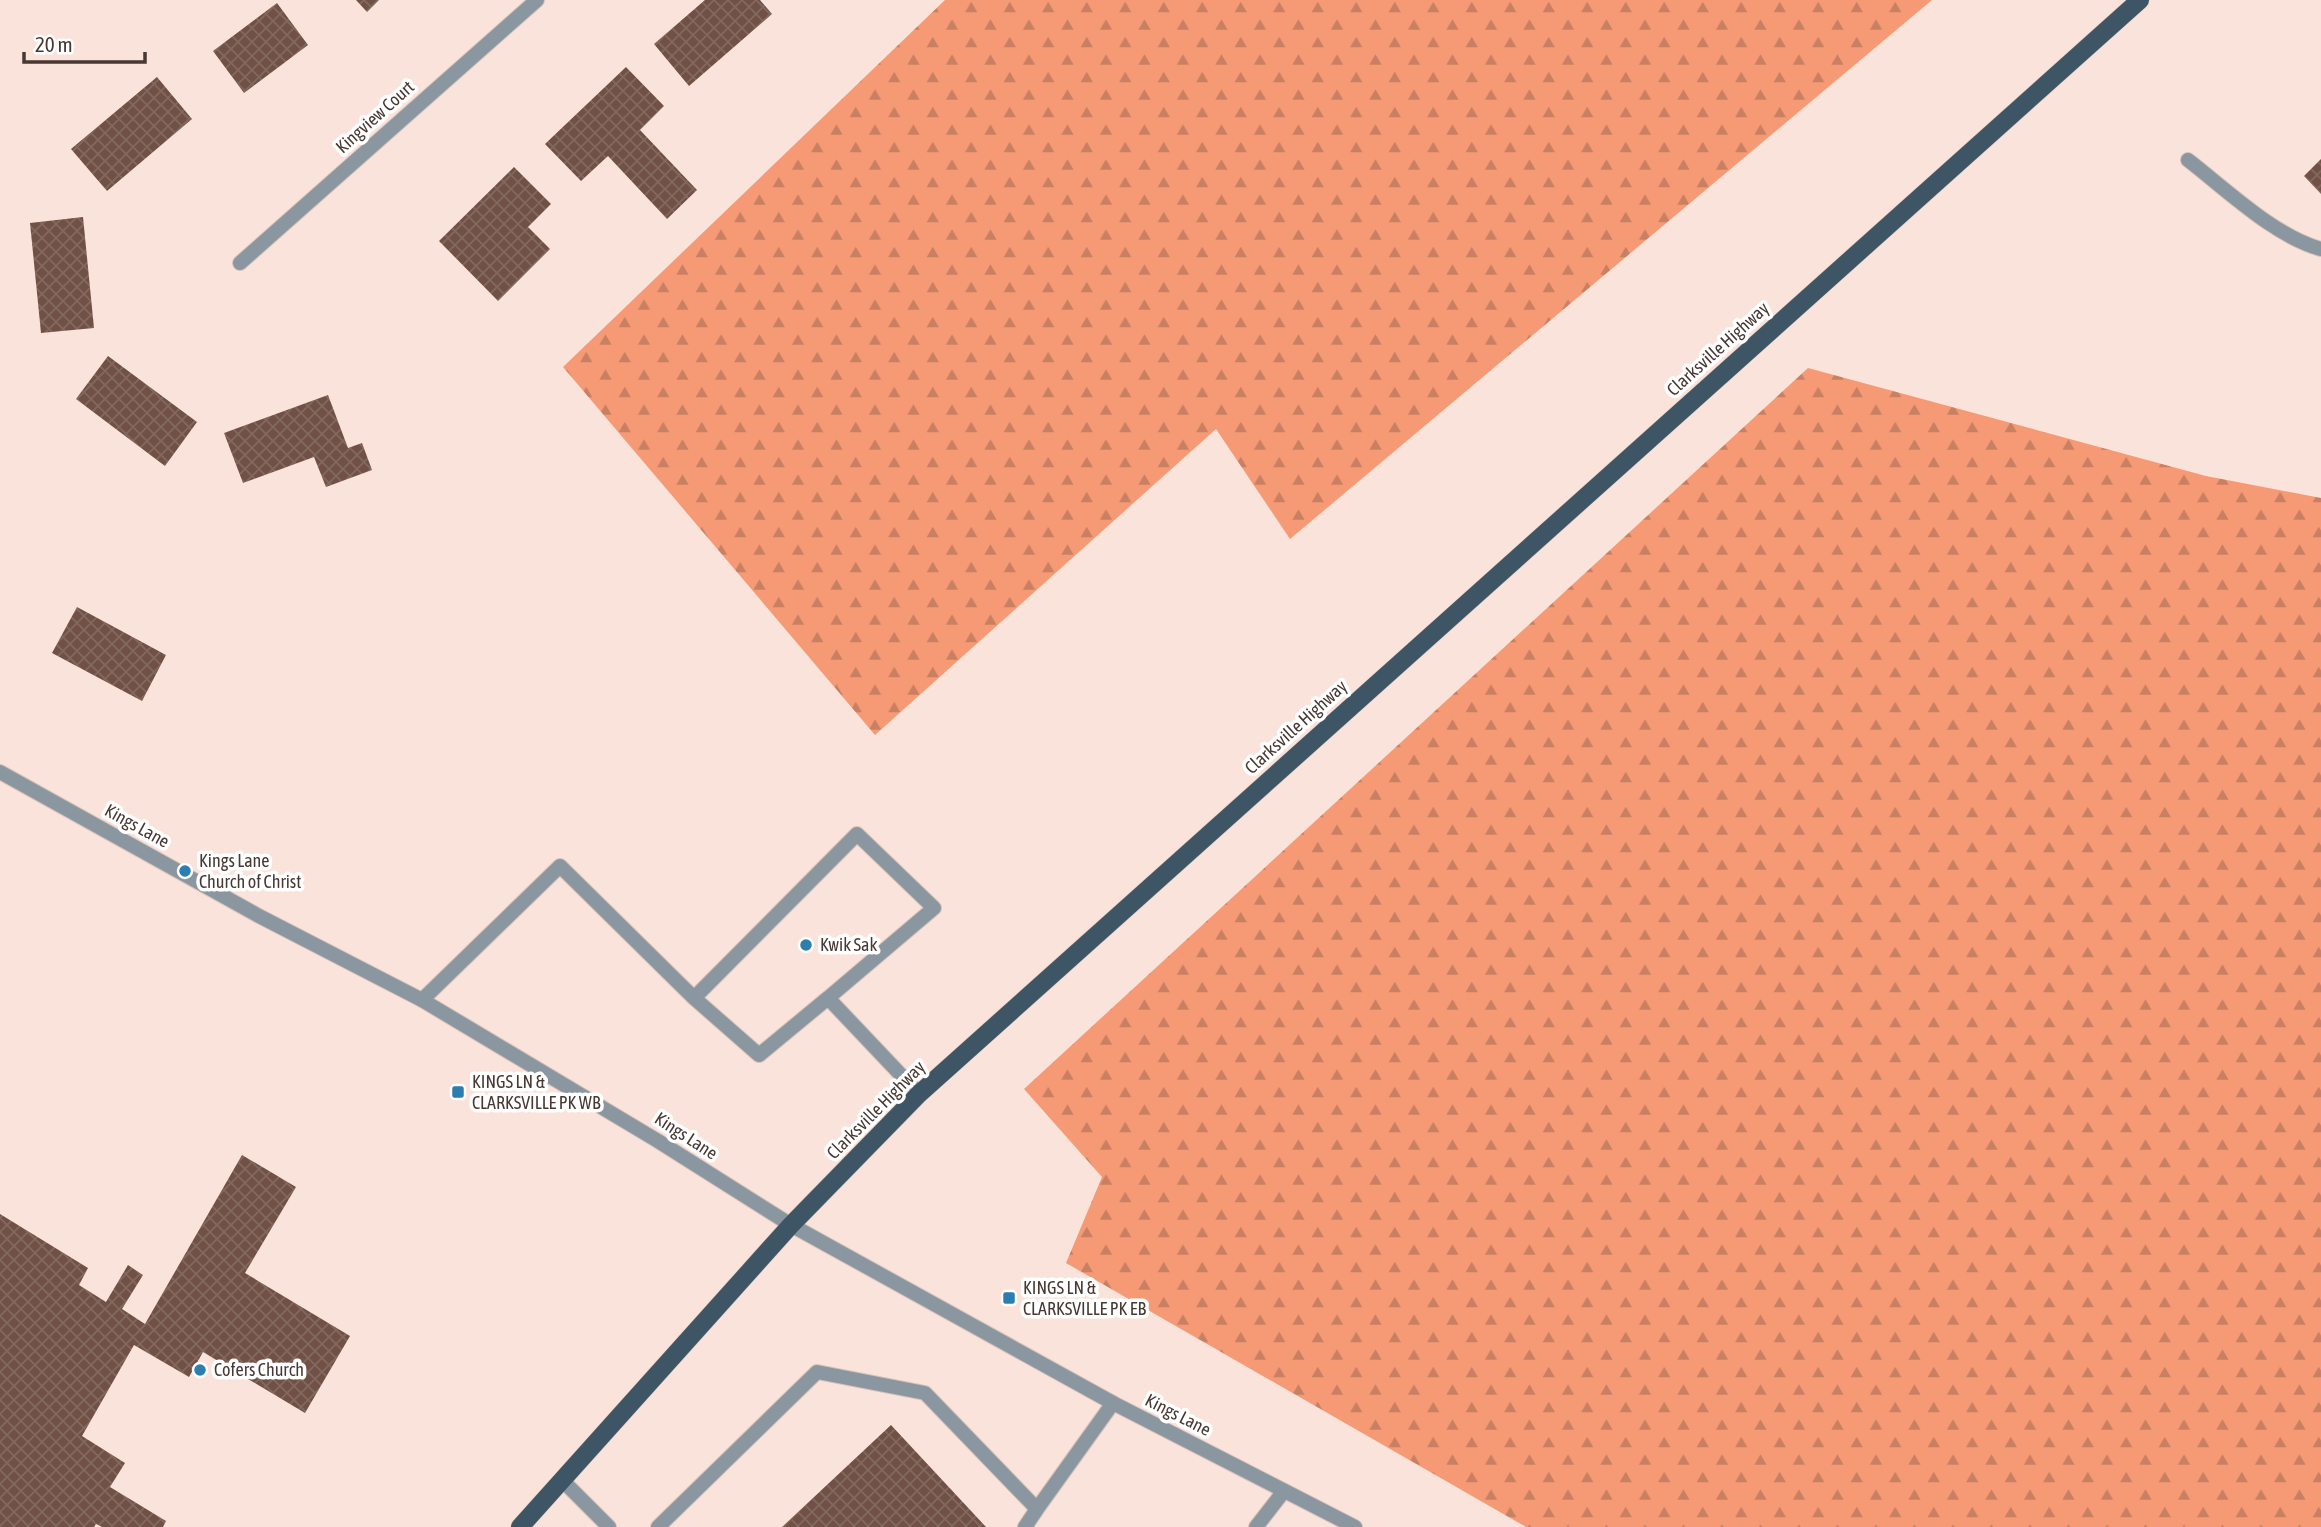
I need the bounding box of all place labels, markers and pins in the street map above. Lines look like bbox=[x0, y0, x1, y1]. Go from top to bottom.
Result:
place label: Kings Lane Church of Christ bbox=[199, 850, 301, 892]
marker: Kings Lane Church of Christ bbox=[177, 863, 193, 879]
place label: Kwik Sak bbox=[820, 934, 877, 955]
marker: Kwik Sak bbox=[798, 937, 814, 953]
place label: KINGS LN & CLARKSVILLE PK WB bbox=[472, 1071, 601, 1113]
marker: KINGS LN & CLARKSVILLE PK WB bbox=[450, 1084, 466, 1100]
place label: KINGS LN & CLARKSVILLE PK EB bbox=[1023, 1277, 1147, 1319]
marker: KINGS LN & CLARKSVILLE PK EB bbox=[1001, 1290, 1017, 1306]
place label: Cofers Church bbox=[214, 1359, 304, 1380]
marker: Cofers Church bbox=[192, 1362, 208, 1378]

